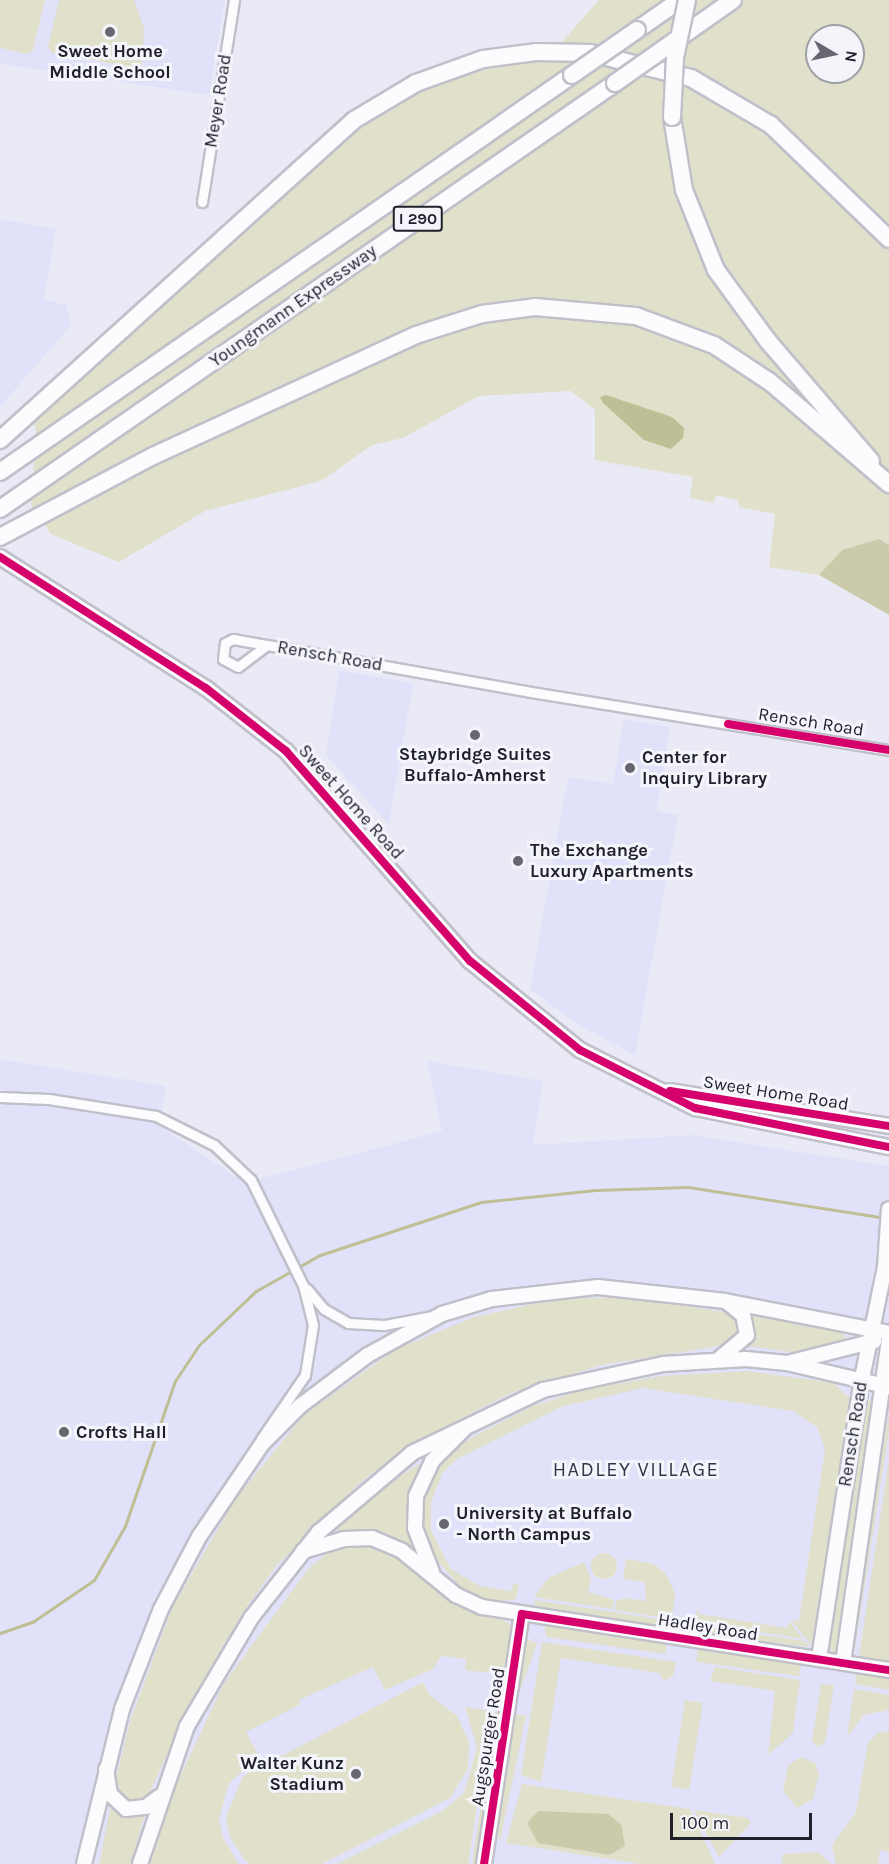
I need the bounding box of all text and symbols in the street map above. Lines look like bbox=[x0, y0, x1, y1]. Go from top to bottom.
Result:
north arrow bbox=[805, 24, 865, 84]
marker: Sweet Home Middle School bbox=[103, 25, 117, 39]
place label: Sweet Home Middle School bbox=[49, 41, 171, 84]
text: N bbox=[841, 49, 862, 64]
street label: Meyer Road bbox=[200, 53, 236, 149]
road number: I 290 bbox=[392, 206, 444, 232]
street label: Youngmann Expressway bbox=[205, 240, 381, 372]
street label: Rensch Road bbox=[276, 636, 384, 676]
street label: Rensch Road bbox=[757, 703, 865, 741]
marker: Staybridge Suites Buffalo-Amherst bbox=[468, 728, 482, 742]
street label: Sweet Home Road bbox=[294, 740, 408, 864]
place label: Staybridge Suites Buffalo-Amherst bbox=[399, 744, 551, 786]
place label: Center for Inquiry Library bbox=[642, 747, 767, 789]
marker: Center for Inquiry Library bbox=[623, 761, 637, 775]
place label: The Exchange Luxury Apartments bbox=[530, 840, 693, 882]
marker: The Exchange Luxury Apartments bbox=[511, 854, 525, 868]
street label: Sweet Home Road bbox=[702, 1071, 850, 1115]
street label: Rensch Road bbox=[834, 1380, 872, 1488]
place label: Crofts Hall bbox=[76, 1421, 167, 1443]
marker: Crofts Hall bbox=[57, 1425, 71, 1439]
district label: HADLEY VILLAGE bbox=[553, 1457, 719, 1481]
place label: University at Buffalo - North Campus bbox=[456, 1503, 632, 1546]
marker: University at Buffalo - North Campus bbox=[437, 1517, 451, 1531]
street label: Hadley Road bbox=[656, 1608, 760, 1646]
street label: Augspurger Road bbox=[466, 1666, 510, 1808]
place label: Walter Kunz Stadium bbox=[240, 1753, 344, 1796]
marker: Walter Kunz Stadium bbox=[349, 1767, 363, 1781]
scale bar bbox=[673, 1801, 816, 1839]
text: 100 m bbox=[681, 1812, 729, 1834]

